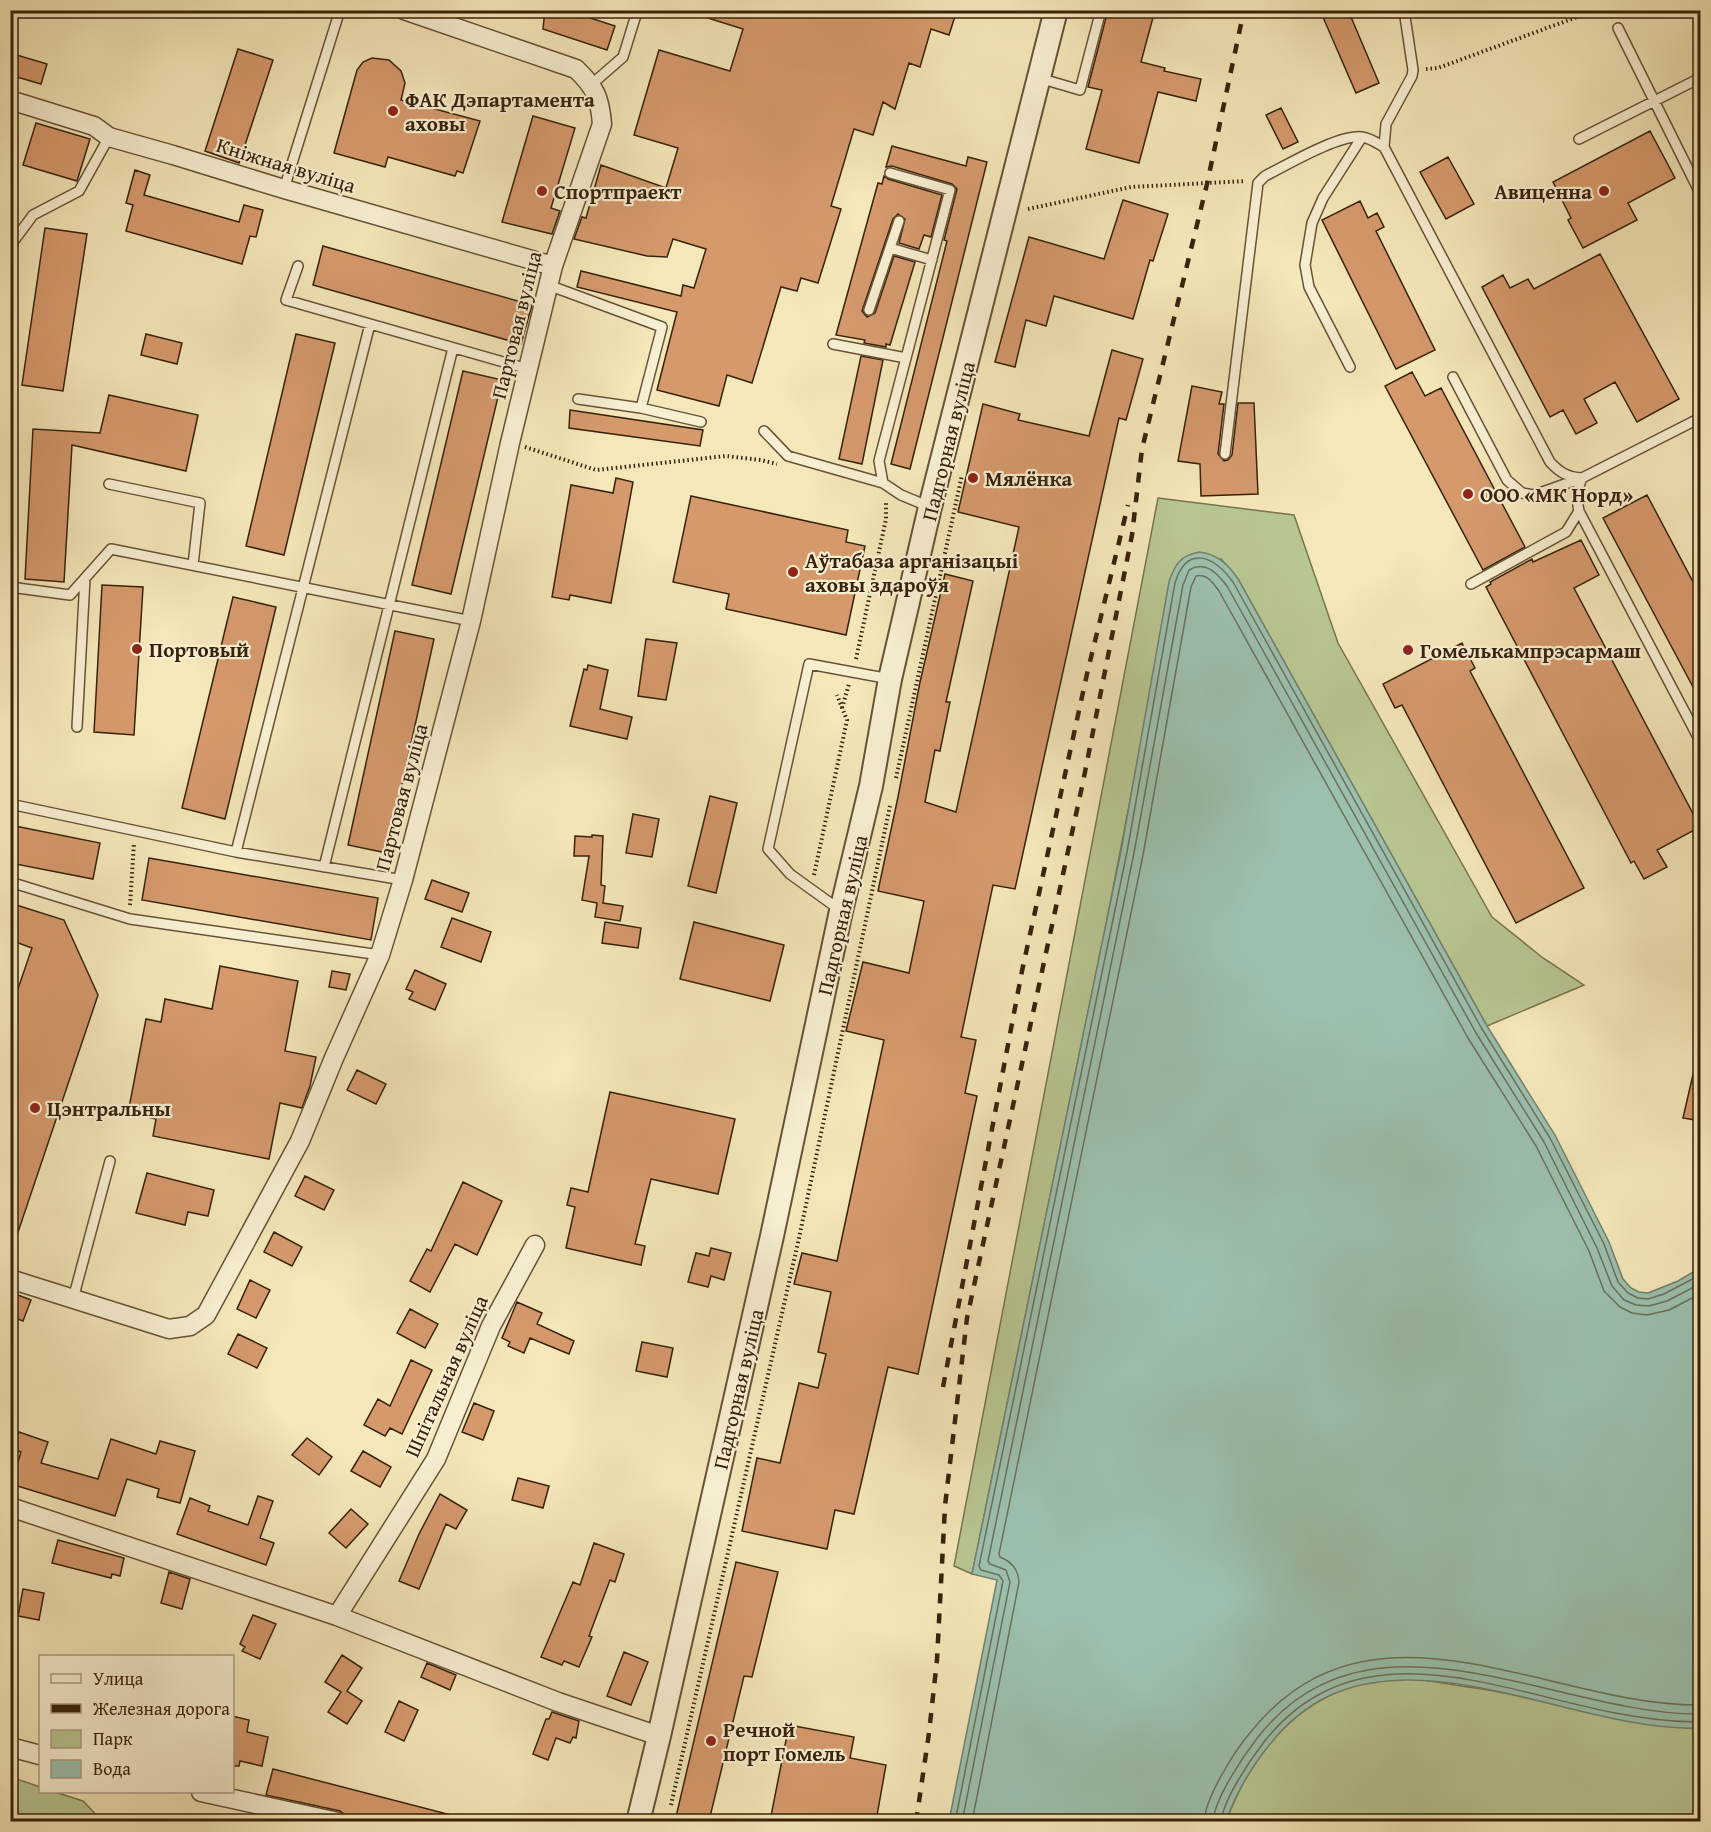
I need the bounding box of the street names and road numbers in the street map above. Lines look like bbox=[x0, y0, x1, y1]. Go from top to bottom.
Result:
street label: Кніжная вуліца bbox=[213, 129, 359, 201]
street label: Партовая вуліца bbox=[483, 248, 549, 402]
street label: Падгорная вуліца bbox=[913, 358, 983, 524]
street label: Партовая вуліца bbox=[366, 720, 436, 874]
street label: Падгорная вуліца bbox=[808, 832, 876, 998]
street label: Шпітальная вуліца bbox=[396, 1290, 496, 1462]
street label: Падгорная вуліца bbox=[704, 1306, 772, 1472]

